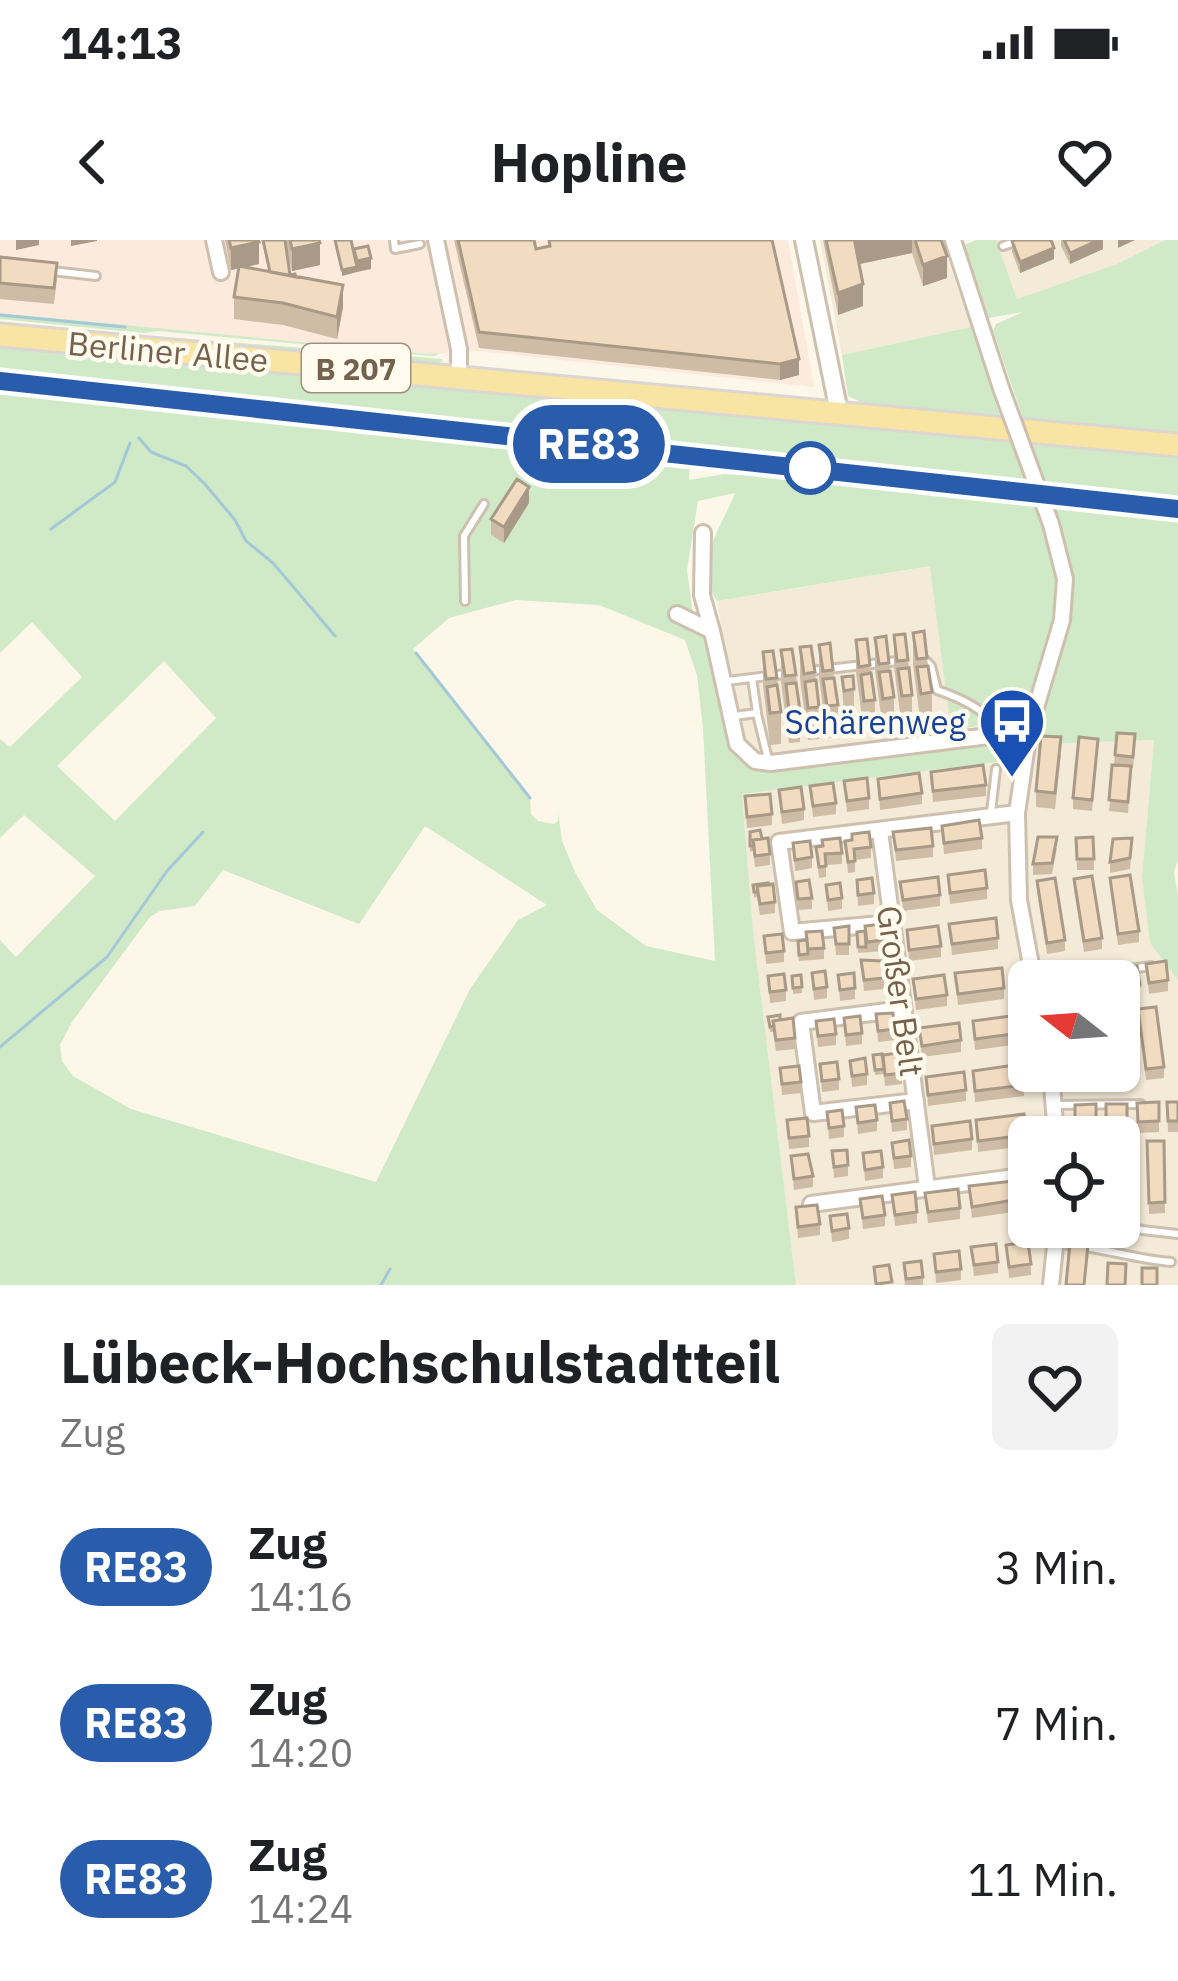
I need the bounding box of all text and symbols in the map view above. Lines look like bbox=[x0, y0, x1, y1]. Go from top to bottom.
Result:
text: 14:13 bbox=[60, 13, 183, 71]
text: Hopline bbox=[491, 127, 687, 197]
icon: back bbox=[60, 129, 126, 195]
icon: heart bbox=[1052, 129, 1118, 195]
street label: Berliner Allee bbox=[66, 321, 270, 381]
road number: B 207 bbox=[302, 344, 410, 392]
line badge: RE83 bbox=[505, 405, 673, 483]
text: RE83 bbox=[537, 416, 641, 471]
unlabelled marker bbox=[785, 443, 835, 493]
bus stop icon: Schärenweg bbox=[977, 686, 1047, 780]
place label: Schärenweg bbox=[785, 700, 967, 743]
street label: Großer Belt bbox=[868, 903, 934, 1079]
north arrow bbox=[1008, 960, 1140, 1092]
map controls bbox=[1008, 960, 1140, 1248]
button: locate bbox=[1008, 1116, 1140, 1248]
button: heart bbox=[992, 1324, 1118, 1450]
text: Lübeck-Hochschulstadtteil bbox=[60, 1325, 780, 1399]
text: Zug bbox=[60, 1407, 125, 1458]
text: Zug bbox=[248, 1513, 327, 1571]
text: 3 Min. bbox=[995, 1538, 1118, 1596]
text: RE83 bbox=[84, 1539, 188, 1594]
text: 14:16 bbox=[248, 1571, 353, 1622]
text: Zug bbox=[248, 1669, 327, 1727]
text: 7 Min. bbox=[995, 1694, 1118, 1752]
text: RE83 bbox=[84, 1695, 188, 1750]
text: 14:20 bbox=[248, 1727, 353, 1778]
text: Zug bbox=[248, 1825, 327, 1883]
text: 11 Min. bbox=[968, 1850, 1118, 1908]
text: RE83 bbox=[84, 1851, 188, 1906]
text: 14:24 bbox=[248, 1883, 353, 1934]

